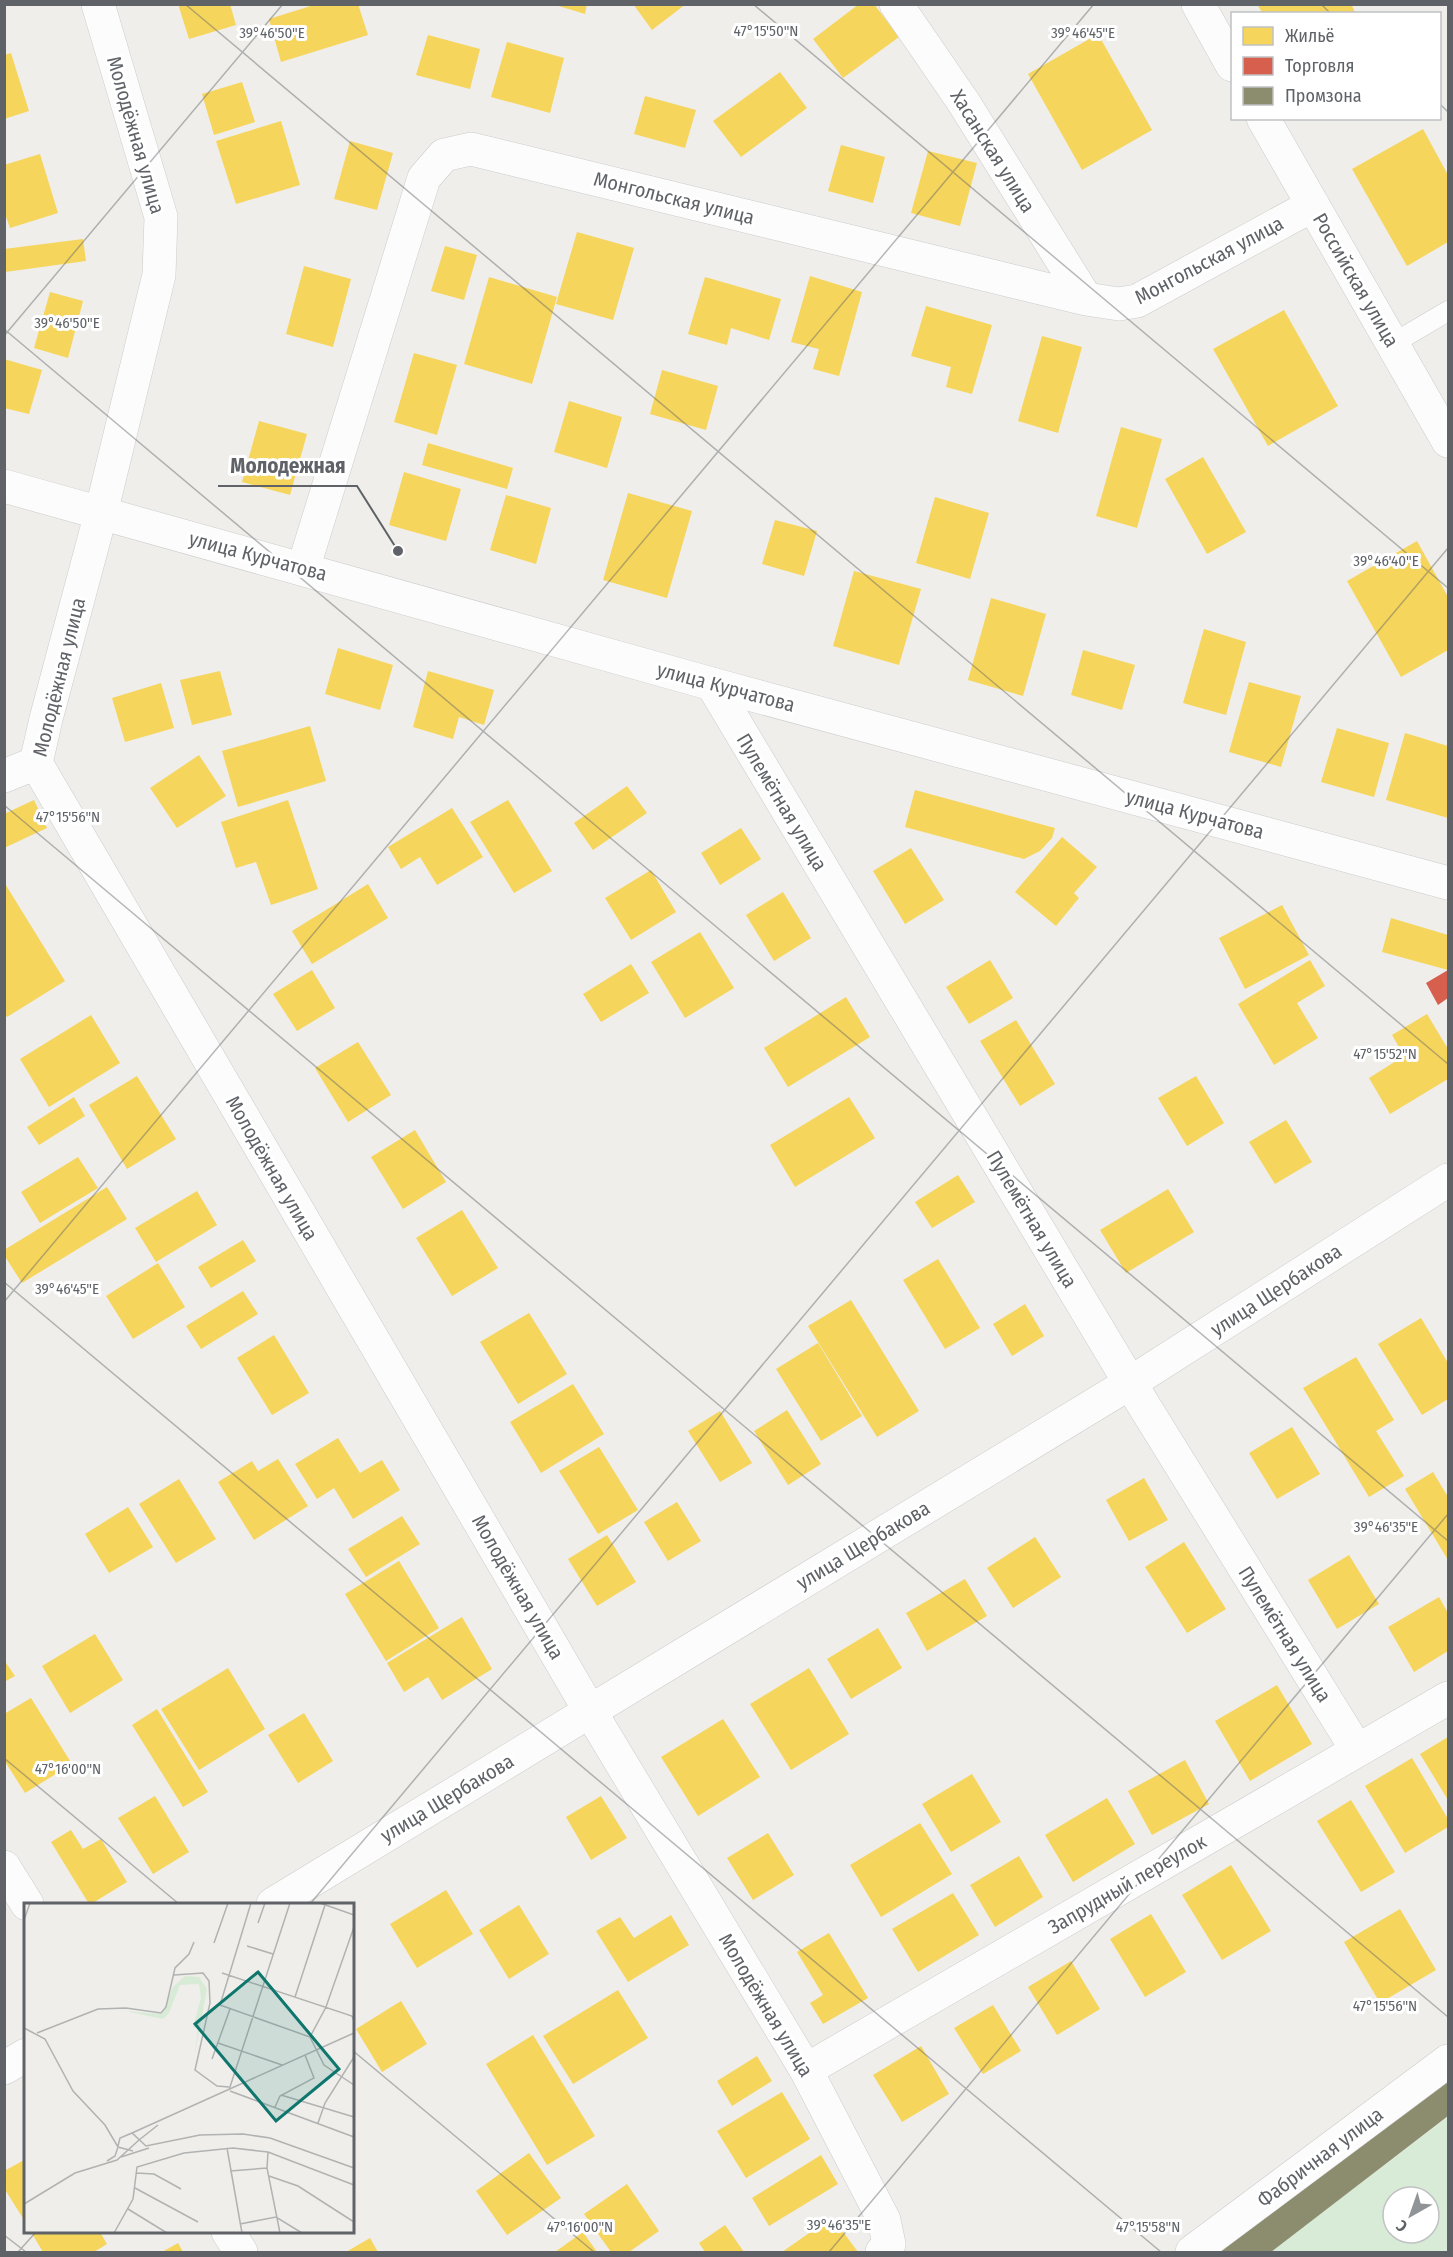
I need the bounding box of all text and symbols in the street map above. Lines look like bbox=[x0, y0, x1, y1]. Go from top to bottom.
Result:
legend bbox=[1231, 12, 1441, 120]
text: 47°15'50"N bbox=[734, 22, 798, 40]
text: 39°46'50"E bbox=[239, 24, 305, 42]
text: 39°46'45"E bbox=[1051, 24, 1115, 42]
text: Жильё bbox=[1285, 25, 1335, 47]
street label: Молодёжная улица bbox=[102, 53, 170, 217]
text: Торговля bbox=[1285, 55, 1354, 77]
street label: Хасанская улица bbox=[946, 85, 1040, 217]
text: Промзона bbox=[1285, 85, 1362, 107]
street label: Монгольская улица bbox=[591, 166, 757, 230]
street label: Российская улица bbox=[1308, 209, 1404, 351]
street label: Монгольская улица bbox=[1131, 211, 1287, 309]
text: 39°46'50"E bbox=[34, 314, 100, 332]
callout: Молодежная bbox=[218, 447, 357, 486]
text: Молодежная bbox=[230, 453, 346, 479]
street label: улица Курчатова bbox=[186, 526, 330, 586]
text: 39°46'40"E bbox=[1353, 552, 1419, 570]
street label: Молодёжная улица bbox=[28, 595, 90, 759]
street label: улица Курчатова bbox=[654, 657, 798, 717]
street label: Пулемётная улица bbox=[732, 729, 832, 875]
street label: улица Курчатова bbox=[1123, 784, 1267, 844]
text: 47°15'56"N bbox=[36, 808, 100, 826]
text: 47°15'52"N bbox=[1353, 1045, 1417, 1063]
street label: Молодёжная улица bbox=[221, 1091, 323, 1245]
street label: Пулемётная улица bbox=[982, 1146, 1082, 1292]
street label: улица Щербакова bbox=[1206, 1239, 1346, 1341]
text: 39°46'45"E bbox=[35, 1280, 99, 1298]
street label: улица Щербакова bbox=[792, 1496, 934, 1594]
street label: Молодёжная улица bbox=[467, 1510, 569, 1664]
text: 39°46'35"E bbox=[1354, 1518, 1418, 1536]
street label: Пулемётная улица bbox=[1234, 1562, 1336, 1706]
street label: улица Щербакова bbox=[376, 1749, 518, 1847]
text: 47°16'00"N bbox=[35, 1760, 101, 1778]
street label: Запрудный переулок bbox=[1044, 1829, 1211, 1939]
inset map bbox=[24, 1903, 354, 2233]
street label: Молодёжная улица bbox=[714, 1929, 818, 2081]
text: 47°15'56"N bbox=[1353, 1997, 1417, 2015]
street label: Фабричная улица bbox=[1252, 2102, 1388, 2212]
north arrow bbox=[1381, 2185, 1441, 2245]
text: 39°46'35"E bbox=[807, 2216, 871, 2234]
text: С bbox=[1392, 2216, 1411, 2236]
text: 47°16'00"N bbox=[547, 2218, 613, 2236]
text: 47°15'58"N bbox=[1116, 2218, 1180, 2236]

